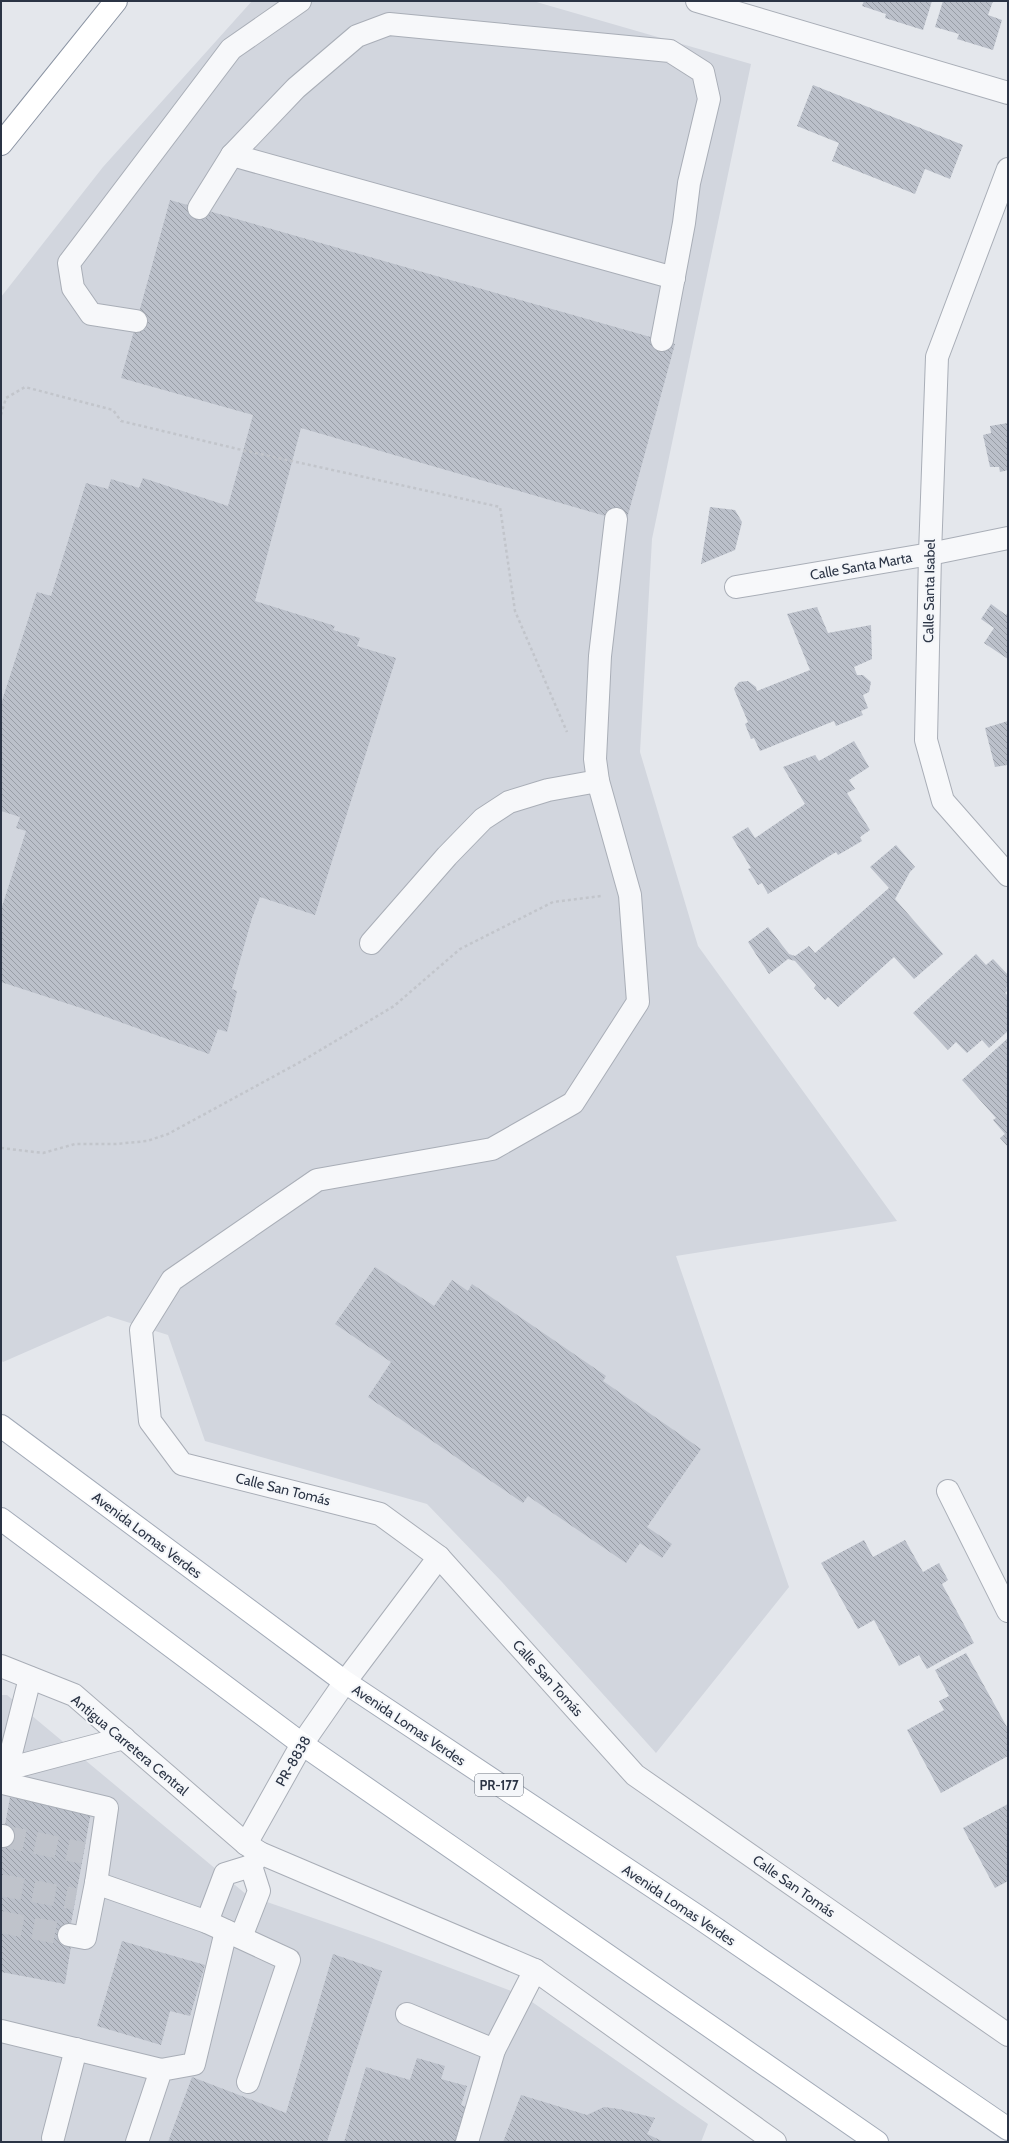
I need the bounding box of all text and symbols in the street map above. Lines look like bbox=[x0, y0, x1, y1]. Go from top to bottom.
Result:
street label: Calle Santa Isabel bbox=[919, 538, 939, 643]
street label: Calle Santa Marta bbox=[809, 548, 914, 584]
street label: Calle San Tomás bbox=[234, 1469, 332, 1510]
street label: Avenida Lomas Verdes bbox=[89, 1488, 206, 1582]
street label: Calle San Tomás bbox=[509, 1636, 587, 1720]
street label: Avenida Lomas Verdes bbox=[349, 1680, 469, 1770]
street label: Antigua Carretera Central bbox=[68, 1691, 193, 1800]
street label: PR-8838 bbox=[271, 1733, 315, 1789]
road number: PR-177 bbox=[475, 1774, 523, 1796]
street label: Calle San Tomás bbox=[749, 1851, 839, 1921]
street label: Avenida Lomas Verdes bbox=[619, 1860, 739, 1950]

